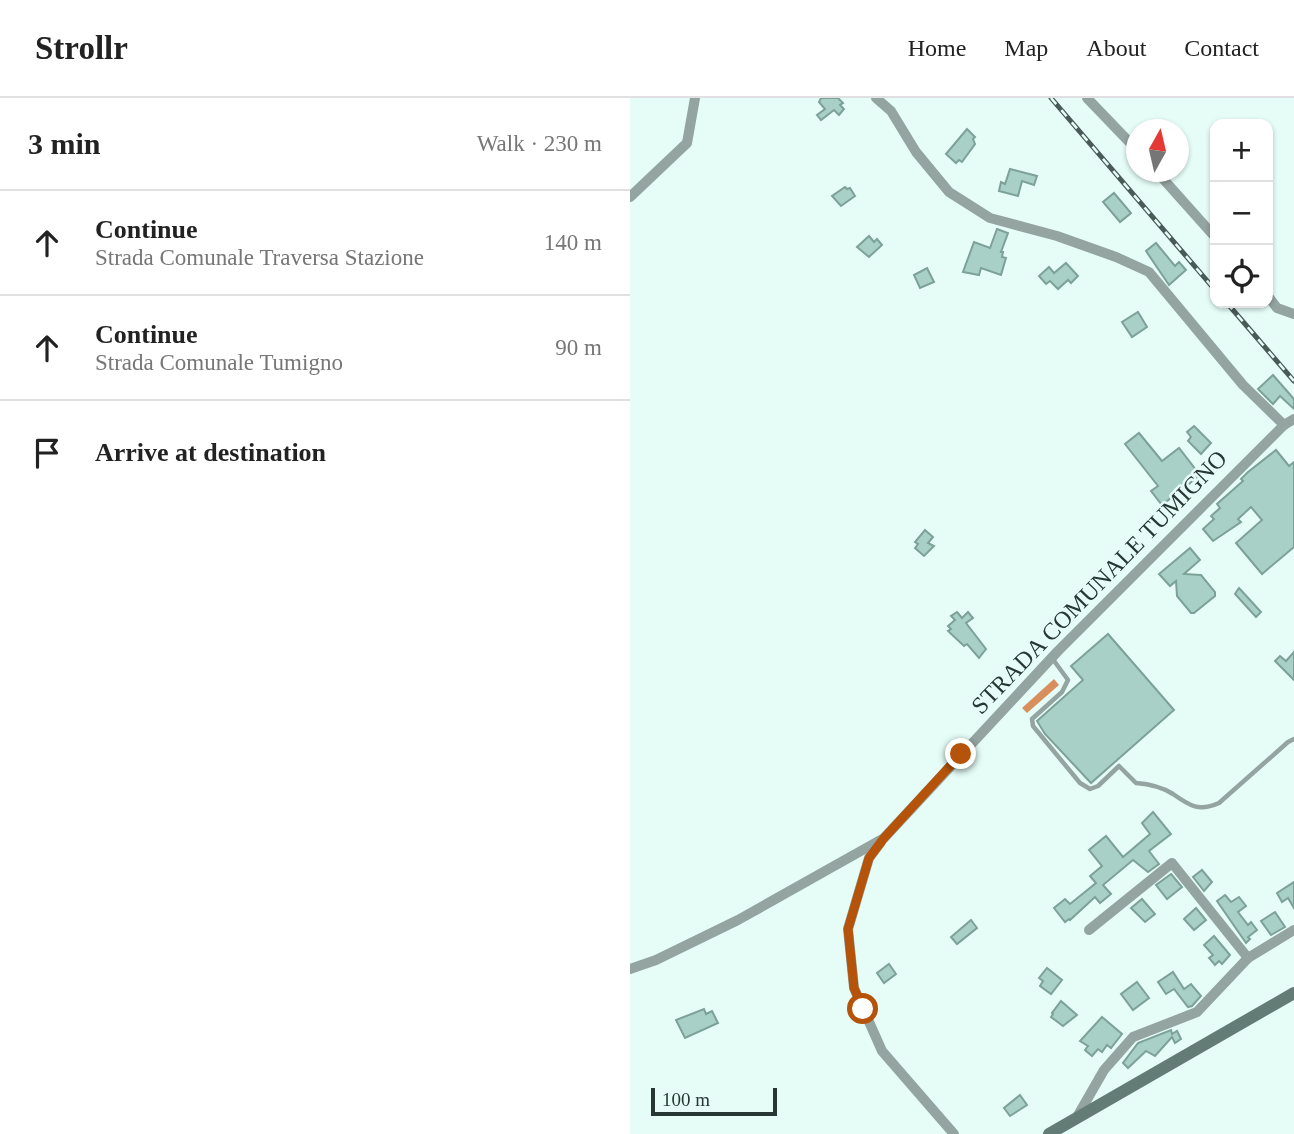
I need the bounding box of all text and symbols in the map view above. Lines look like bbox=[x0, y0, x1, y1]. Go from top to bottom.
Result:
text: Strollr bbox=[35, 30, 128, 66]
text: Home bbox=[908, 35, 966, 61]
text: Map bbox=[1004, 35, 1048, 61]
text: About bbox=[1086, 35, 1146, 61]
text: Contact bbox=[1184, 35, 1259, 61]
north arrow bbox=[1126, 119, 1189, 182]
map controls bbox=[1210, 119, 1273, 308]
button: + bbox=[1210, 119, 1273, 182]
text: 3 min bbox=[28, 127, 101, 160]
text: Walk · 230 m bbox=[477, 131, 602, 156]
button: − bbox=[1210, 182, 1273, 245]
text: Continue bbox=[95, 215, 198, 244]
icon: ahead bbox=[28, 224, 66, 262]
text: 140 m bbox=[544, 230, 602, 255]
text: Strada Comunale Traversa Stazione bbox=[95, 245, 424, 270]
button: locate bbox=[1210, 245, 1273, 308]
text: Continue bbox=[95, 320, 198, 349]
icon: ahead bbox=[28, 329, 66, 367]
text: 90 m bbox=[555, 335, 602, 360]
text: Strada Comunale Tumigno bbox=[95, 350, 343, 375]
icon: arrive bbox=[28, 434, 66, 472]
text: Arrive at destination bbox=[95, 438, 326, 467]
street label: STRADA COMUNALE TUMIGNO bbox=[966, 445, 1232, 719]
route end bbox=[945, 738, 976, 769]
route start bbox=[847, 993, 878, 1024]
scale bar bbox=[651, 1085, 777, 1117]
text: 100 m bbox=[662, 1089, 710, 1110]

